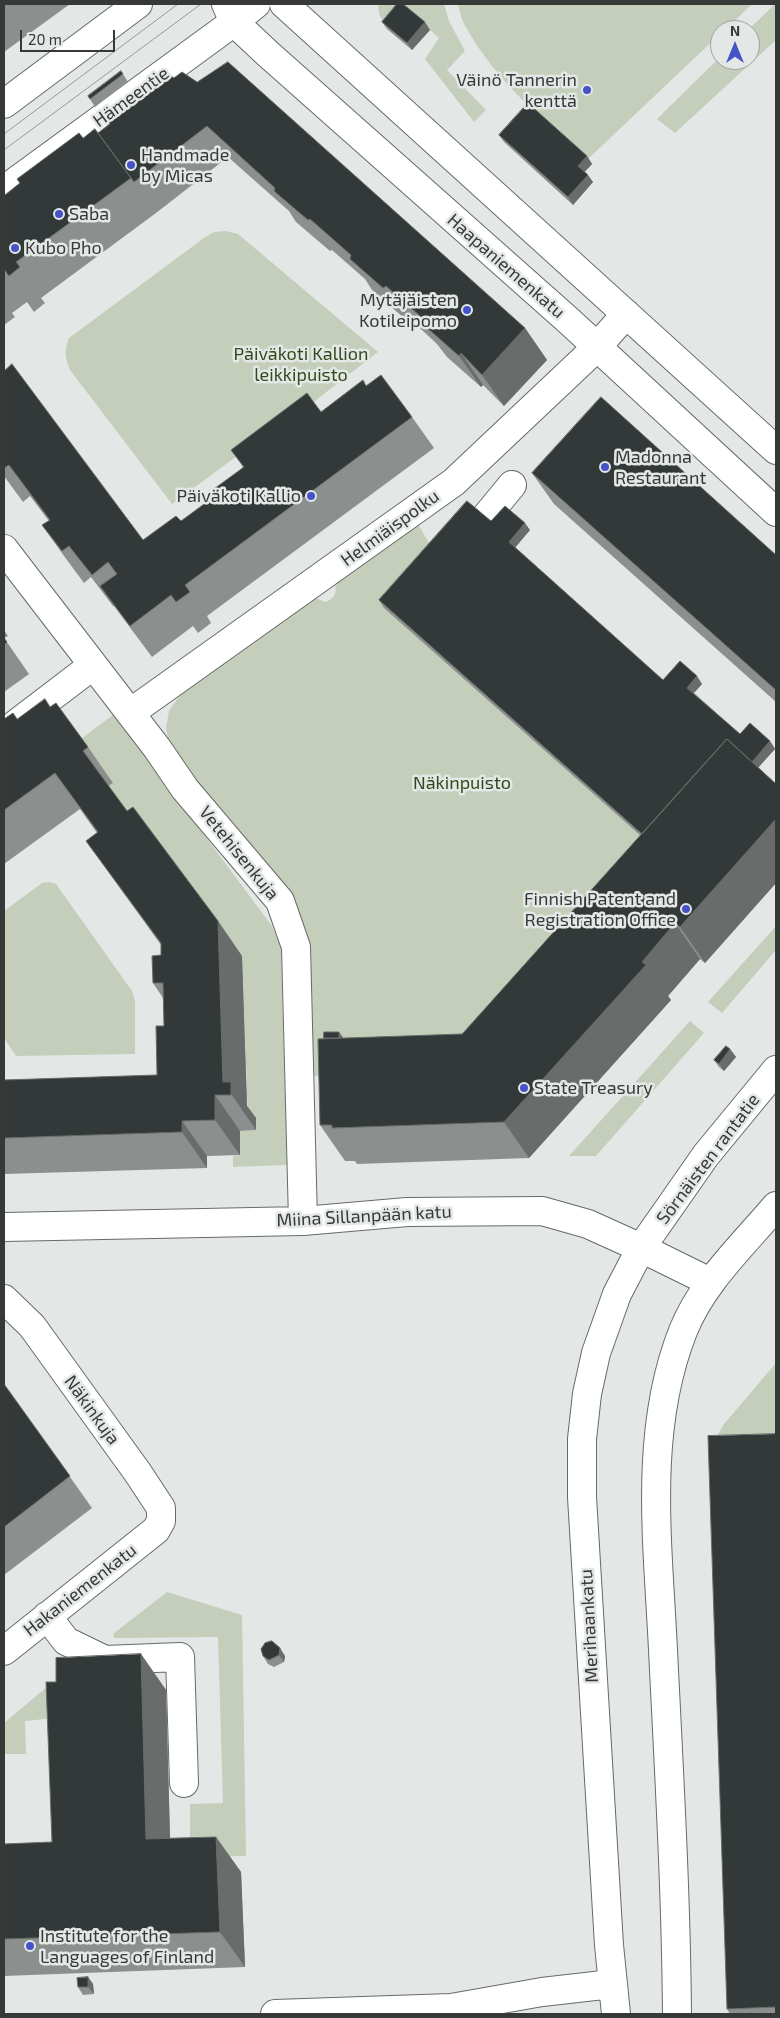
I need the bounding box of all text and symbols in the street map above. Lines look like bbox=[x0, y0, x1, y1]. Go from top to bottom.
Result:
scale bar bbox=[22, 20, 118, 52]
north arrow bbox=[710, 20, 760, 70]
text: N bbox=[730, 22, 740, 39]
text: 20 m bbox=[28, 30, 62, 48]
street label: Hämeentie bbox=[89, 62, 173, 132]
place label: Väinö Tannerin kenttä bbox=[456, 69, 577, 112]
marker: Väinö Tannerin kenttä bbox=[581, 84, 593, 96]
place label: Handmade by Micas bbox=[141, 144, 229, 186]
marker: Handmade by Micas bbox=[125, 159, 137, 171]
place label: Saba bbox=[69, 203, 109, 225]
marker: Saba bbox=[53, 208, 65, 220]
street label: Haapaniemenkatu bbox=[443, 209, 569, 323]
place label: Kubo Pho bbox=[25, 237, 102, 259]
marker: Kubo Pho bbox=[9, 242, 21, 254]
place label: Mytäjäisten Kotileipomo bbox=[359, 289, 457, 332]
marker: Mytäjäisten Kotileipomo bbox=[461, 304, 473, 316]
park label: Päiväkoti Kallion leikkipuisto bbox=[233, 343, 369, 386]
place label: Madonna Restaurant bbox=[615, 446, 706, 488]
marker: Madonna Restaurant bbox=[599, 461, 611, 473]
place label: Päiväkoti Kallio bbox=[176, 485, 301, 507]
street label: Helmiäispolku bbox=[337, 485, 443, 571]
marker: Päiväkoti Kallio bbox=[305, 490, 317, 502]
park label: Näkinpuisto bbox=[413, 772, 511, 794]
street label: Vetehisenkuja bbox=[195, 802, 283, 904]
place label: Finnish Patent and Registration Office bbox=[524, 888, 676, 931]
marker: Finnish Patent and Registration Office bbox=[680, 903, 692, 915]
place label: State Treasury bbox=[534, 1077, 653, 1099]
marker: State Treasury bbox=[518, 1082, 530, 1094]
street label: Sörnäisten rantatie bbox=[652, 1090, 764, 1228]
street label: Miina Sillanpään katu bbox=[276, 1201, 452, 1231]
street label: Näkinkuja bbox=[60, 1371, 124, 1449]
street label: Hakaniemenkatu bbox=[19, 1539, 141, 1641]
street label: Merihaankatu bbox=[575, 1569, 603, 1683]
place label: Institute for the Languages of Finland bbox=[40, 1925, 214, 1968]
marker: Institute for the Languages of Finland bbox=[24, 1940, 36, 1952]

